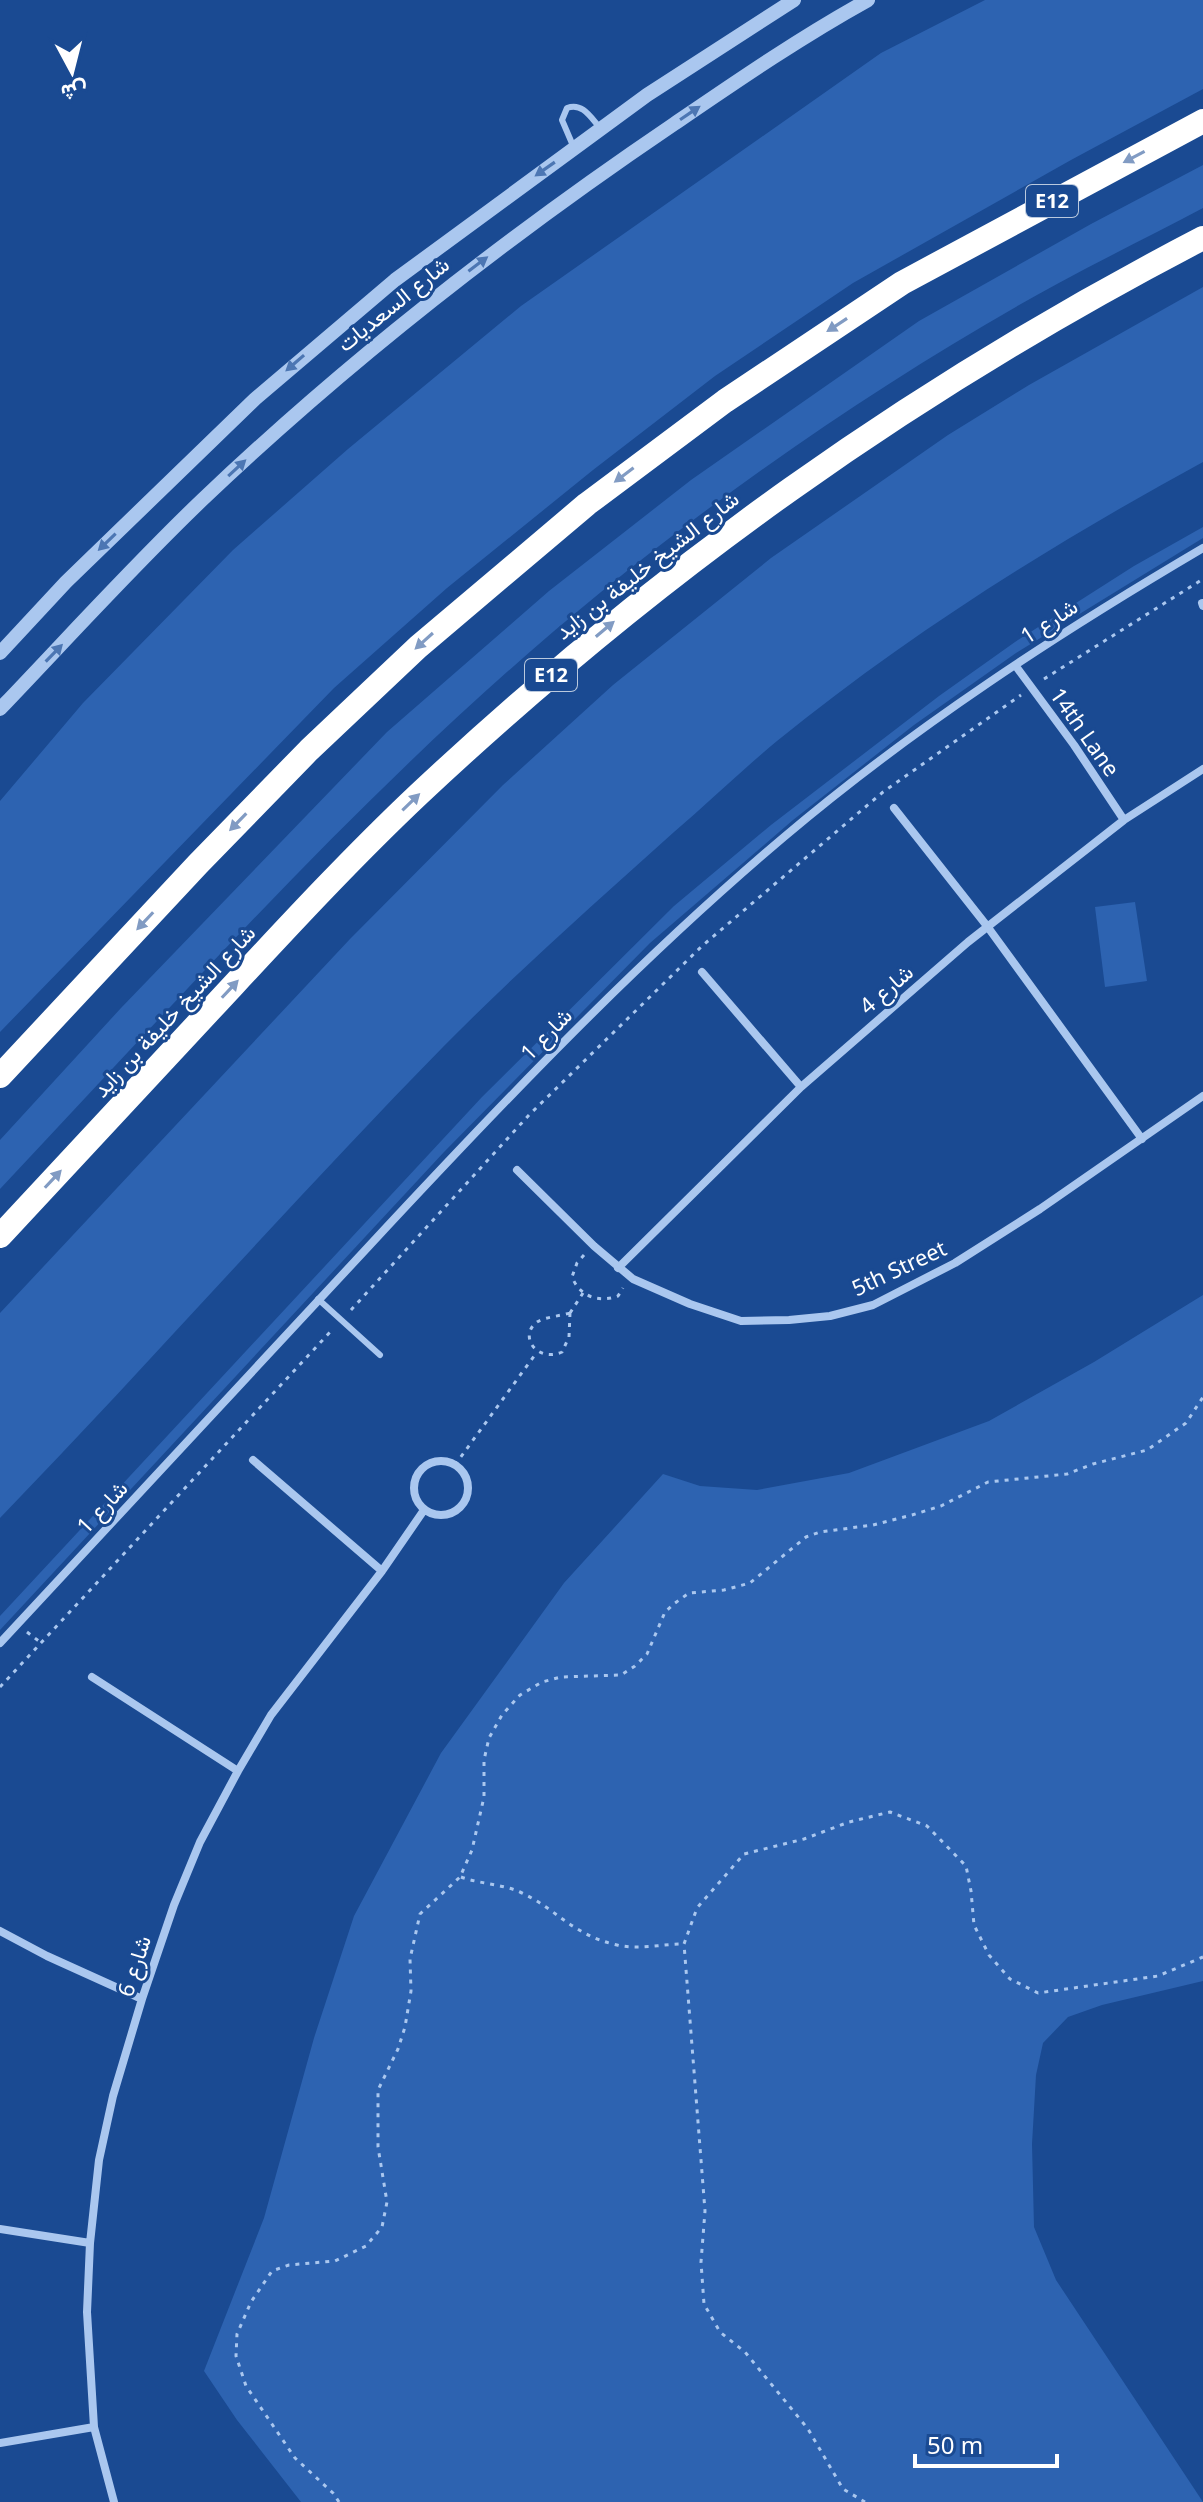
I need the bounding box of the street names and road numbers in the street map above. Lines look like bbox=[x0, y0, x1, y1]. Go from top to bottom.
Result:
road number: E12 bbox=[1026, 185, 1078, 217]
street label: شارع السعديات bbox=[330, 249, 455, 358]
street label: شارع الشيخ خليفة بن زايد bbox=[548, 483, 745, 646]
street label: شارع 1 bbox=[1014, 591, 1083, 651]
road number: E12 bbox=[525, 659, 577, 691]
street label: 14th Lane bbox=[1044, 681, 1127, 782]
street label: شارع الشيخ خليفة بن زايد bbox=[85, 918, 262, 1104]
street label: شارع 4 bbox=[852, 956, 919, 1021]
street label: شارع 1 bbox=[513, 1000, 579, 1067]
street label: 5th Street bbox=[846, 1232, 951, 1302]
street label: شارع 1 bbox=[69, 1473, 134, 1540]
street label: شارع 6 bbox=[109, 1931, 158, 2000]

